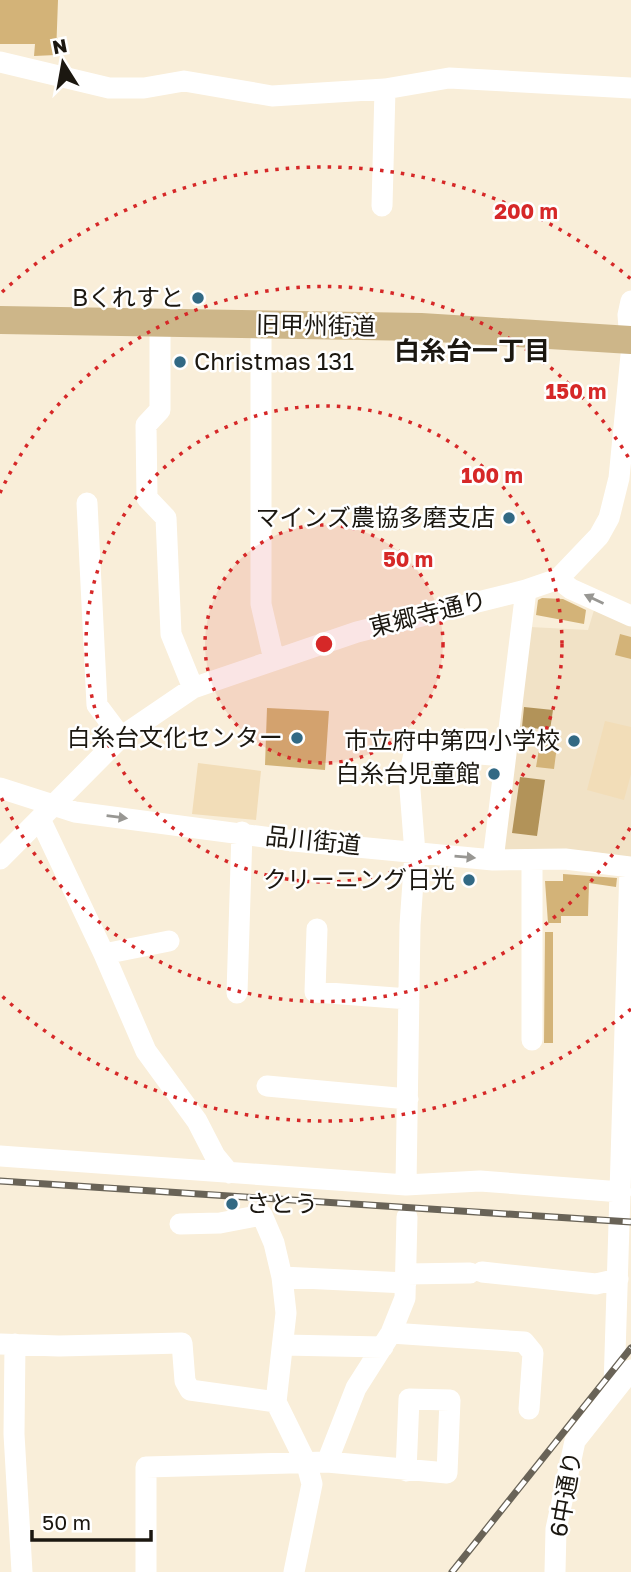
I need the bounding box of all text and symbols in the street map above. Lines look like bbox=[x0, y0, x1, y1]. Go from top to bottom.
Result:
north arrow bbox=[28, 28, 98, 98]
text: N bbox=[50, 33, 69, 58]
text: 200 m bbox=[494, 198, 558, 224]
place label: Bくれすと bbox=[72, 282, 184, 311]
marker: Bくれすと bbox=[190, 290, 206, 306]
street label: 旧甲州街道 bbox=[256, 309, 376, 340]
district label: 白糸台一丁目 bbox=[394, 335, 550, 366]
place label: Christmas 131 bbox=[194, 346, 354, 375]
marker: Christmas 131 bbox=[172, 354, 188, 370]
text: 150 m bbox=[546, 378, 606, 404]
text: 100 m bbox=[461, 462, 523, 488]
place label: マインズ農協多磨支店 bbox=[255, 502, 495, 531]
marker: マインズ農協多磨支店 bbox=[501, 510, 517, 526]
text: 50 m bbox=[383, 546, 433, 572]
street label: 東郷寺通り bbox=[366, 584, 489, 641]
one-way arrow bbox=[584, 593, 604, 605]
centre of rings bbox=[312, 632, 336, 656]
place label: 白糸台文化センター bbox=[67, 722, 283, 751]
place label: 市立府中第四小学校 bbox=[344, 725, 560, 754]
marker: 白糸台文化センター bbox=[289, 730, 305, 746]
marker: 市立府中第四小学校 bbox=[566, 733, 582, 749]
place label: 白糸台児童館 bbox=[336, 758, 480, 787]
marker: 白糸台児童館 bbox=[486, 766, 502, 782]
one-way arrow bbox=[107, 812, 129, 823]
street label: 品川街道 bbox=[264, 820, 362, 859]
one-way arrow bbox=[454, 852, 476, 863]
place label: クリーニング日光 bbox=[263, 864, 455, 893]
marker: クリーニング日光 bbox=[461, 872, 477, 888]
place label: さとう bbox=[246, 1188, 318, 1217]
marker: さとう bbox=[224, 1196, 240, 1212]
street label: 6中通り bbox=[543, 1449, 586, 1539]
scale bar bbox=[32, 1498, 150, 1542]
text: 50 m bbox=[42, 1509, 91, 1535]

